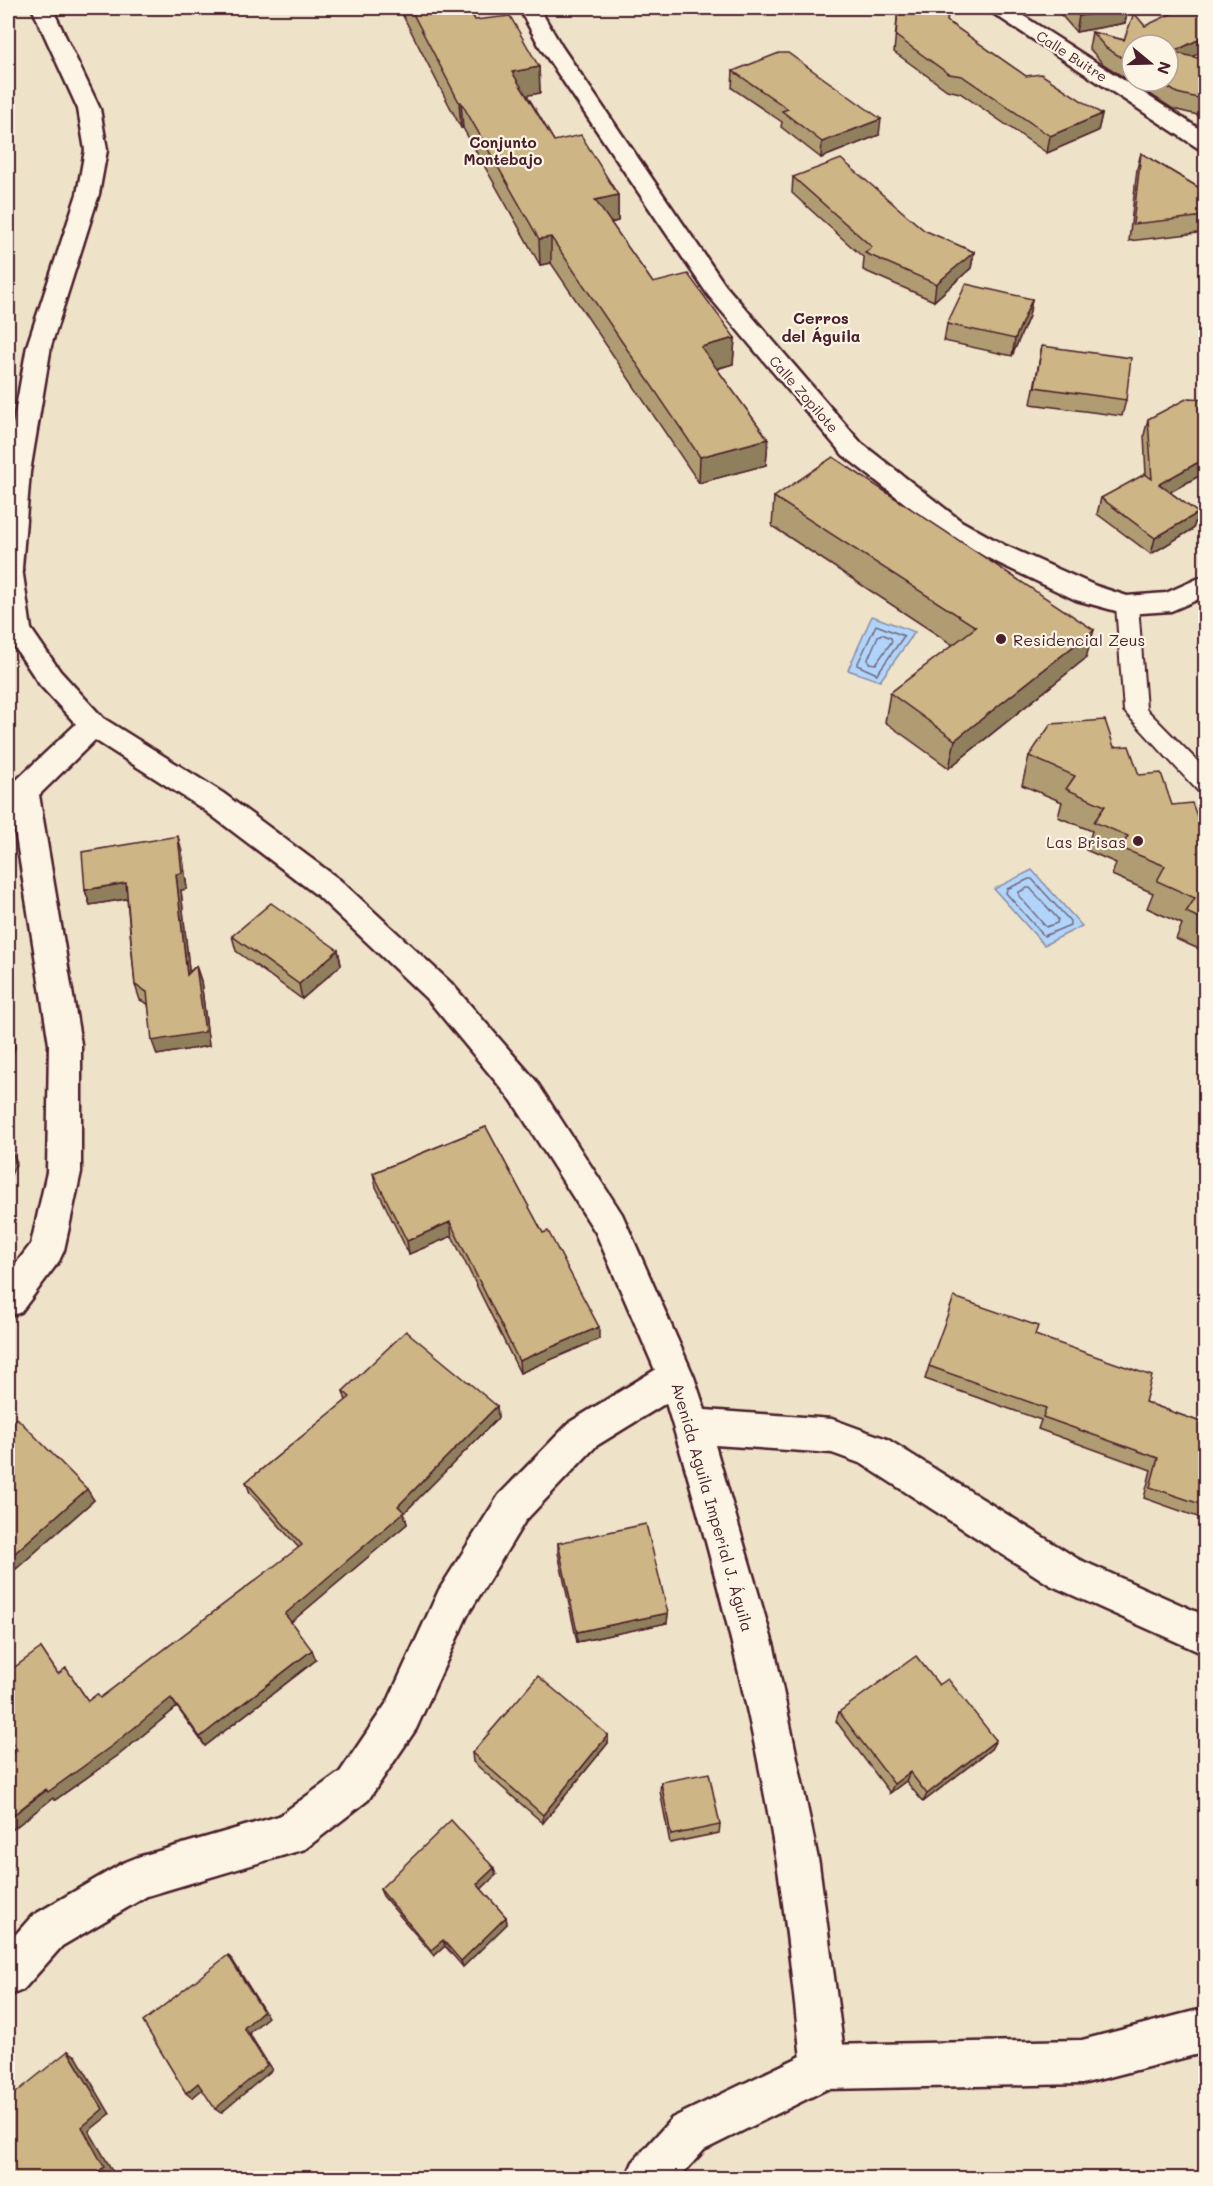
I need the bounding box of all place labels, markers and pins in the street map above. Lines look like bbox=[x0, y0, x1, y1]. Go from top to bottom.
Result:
place label: Residencial Zeus bbox=[1013, 629, 1145, 650]
marker: Residencial Zeus bbox=[994, 632, 1008, 646]
place label: Las Brisas bbox=[1046, 831, 1126, 852]
marker: Las Brisas bbox=[1131, 834, 1145, 848]

